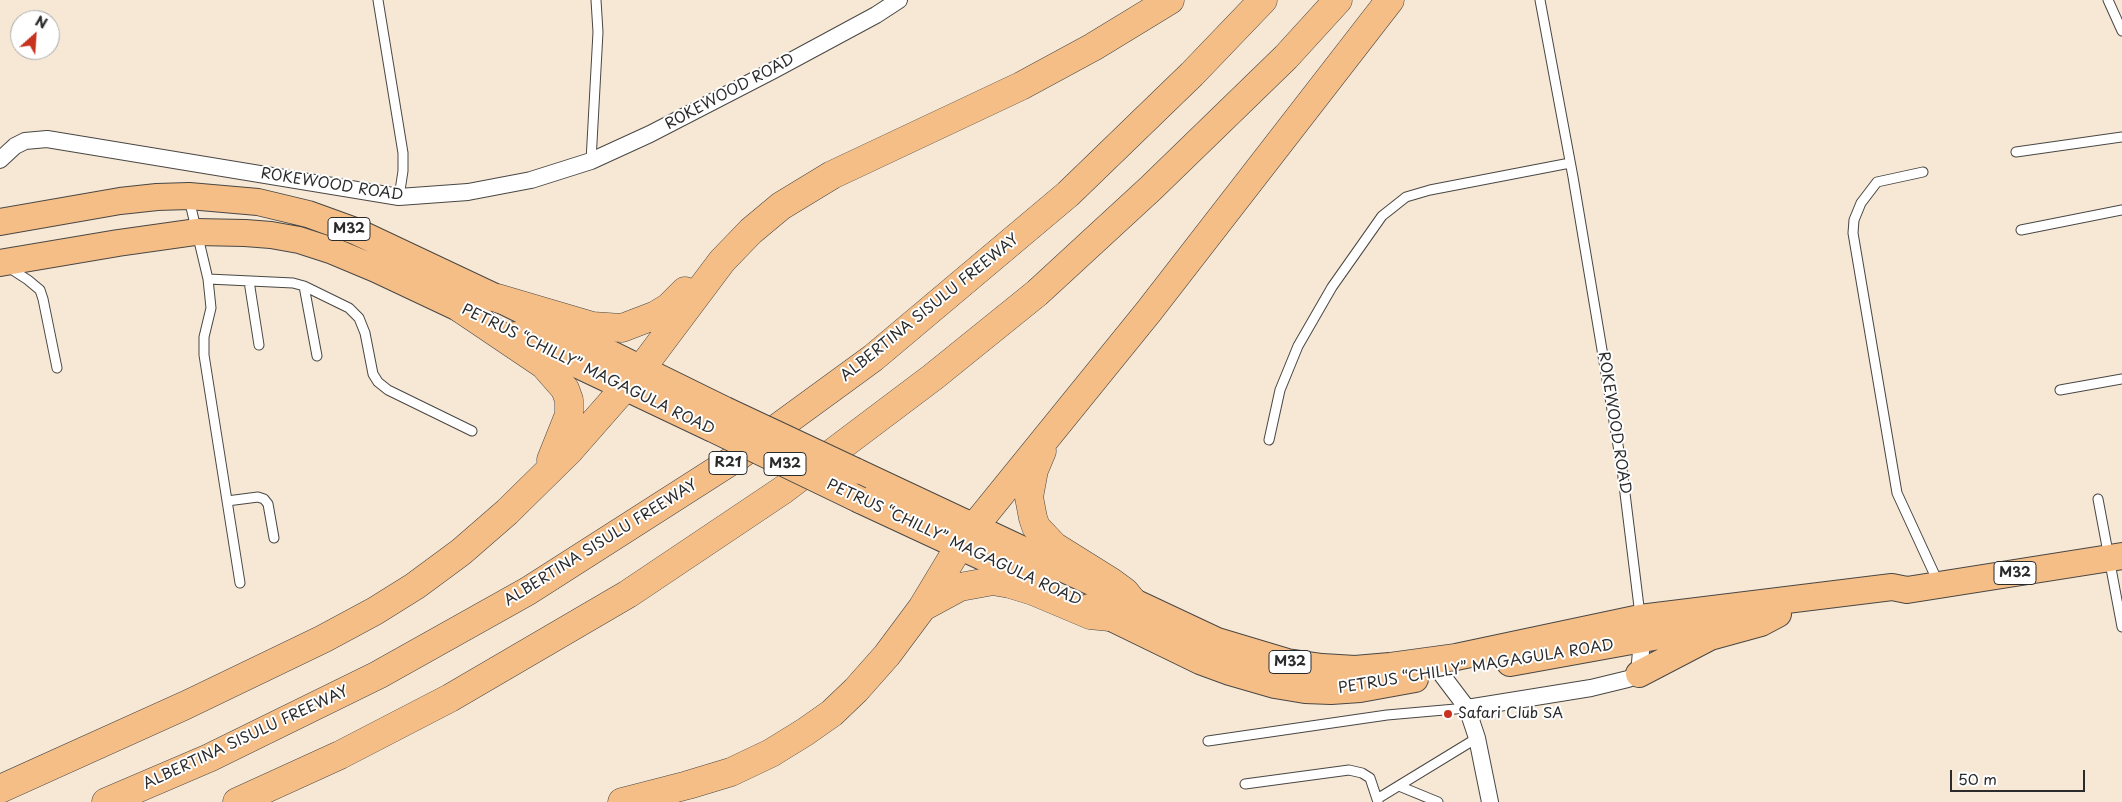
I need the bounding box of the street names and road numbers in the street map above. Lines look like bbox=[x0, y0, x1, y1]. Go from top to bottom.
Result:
street label: ROKEWOOD ROAD bbox=[662, 50, 798, 134]
street label: ROKEWOOD ROAD bbox=[260, 165, 404, 205]
road number: M32 bbox=[328, 218, 370, 240]
street label: ALBERTINA SISULU FREEWAY bbox=[837, 230, 1023, 386]
street label: PETRUS “CHILLY” MAGAGULA ROAD bbox=[459, 301, 717, 439]
street label: ROKEWOOD ROAD bbox=[1594, 351, 1634, 495]
road number: R21 bbox=[709, 452, 747, 474]
road number: M32 bbox=[764, 452, 806, 476]
street label: ALBERTINA SISULU FREEWAY bbox=[501, 476, 701, 610]
street label: PETRUS “CHILLY” MAGAGULA ROAD bbox=[824, 476, 1084, 610]
road number: M32 bbox=[1994, 562, 2036, 584]
street label: PETRUS “CHILLY” MAGAGULA ROAD bbox=[1337, 636, 1615, 698]
road number: M32 bbox=[1269, 650, 1311, 674]
street label: ALBERTINA SISULU FREEWAY bbox=[141, 682, 351, 794]

